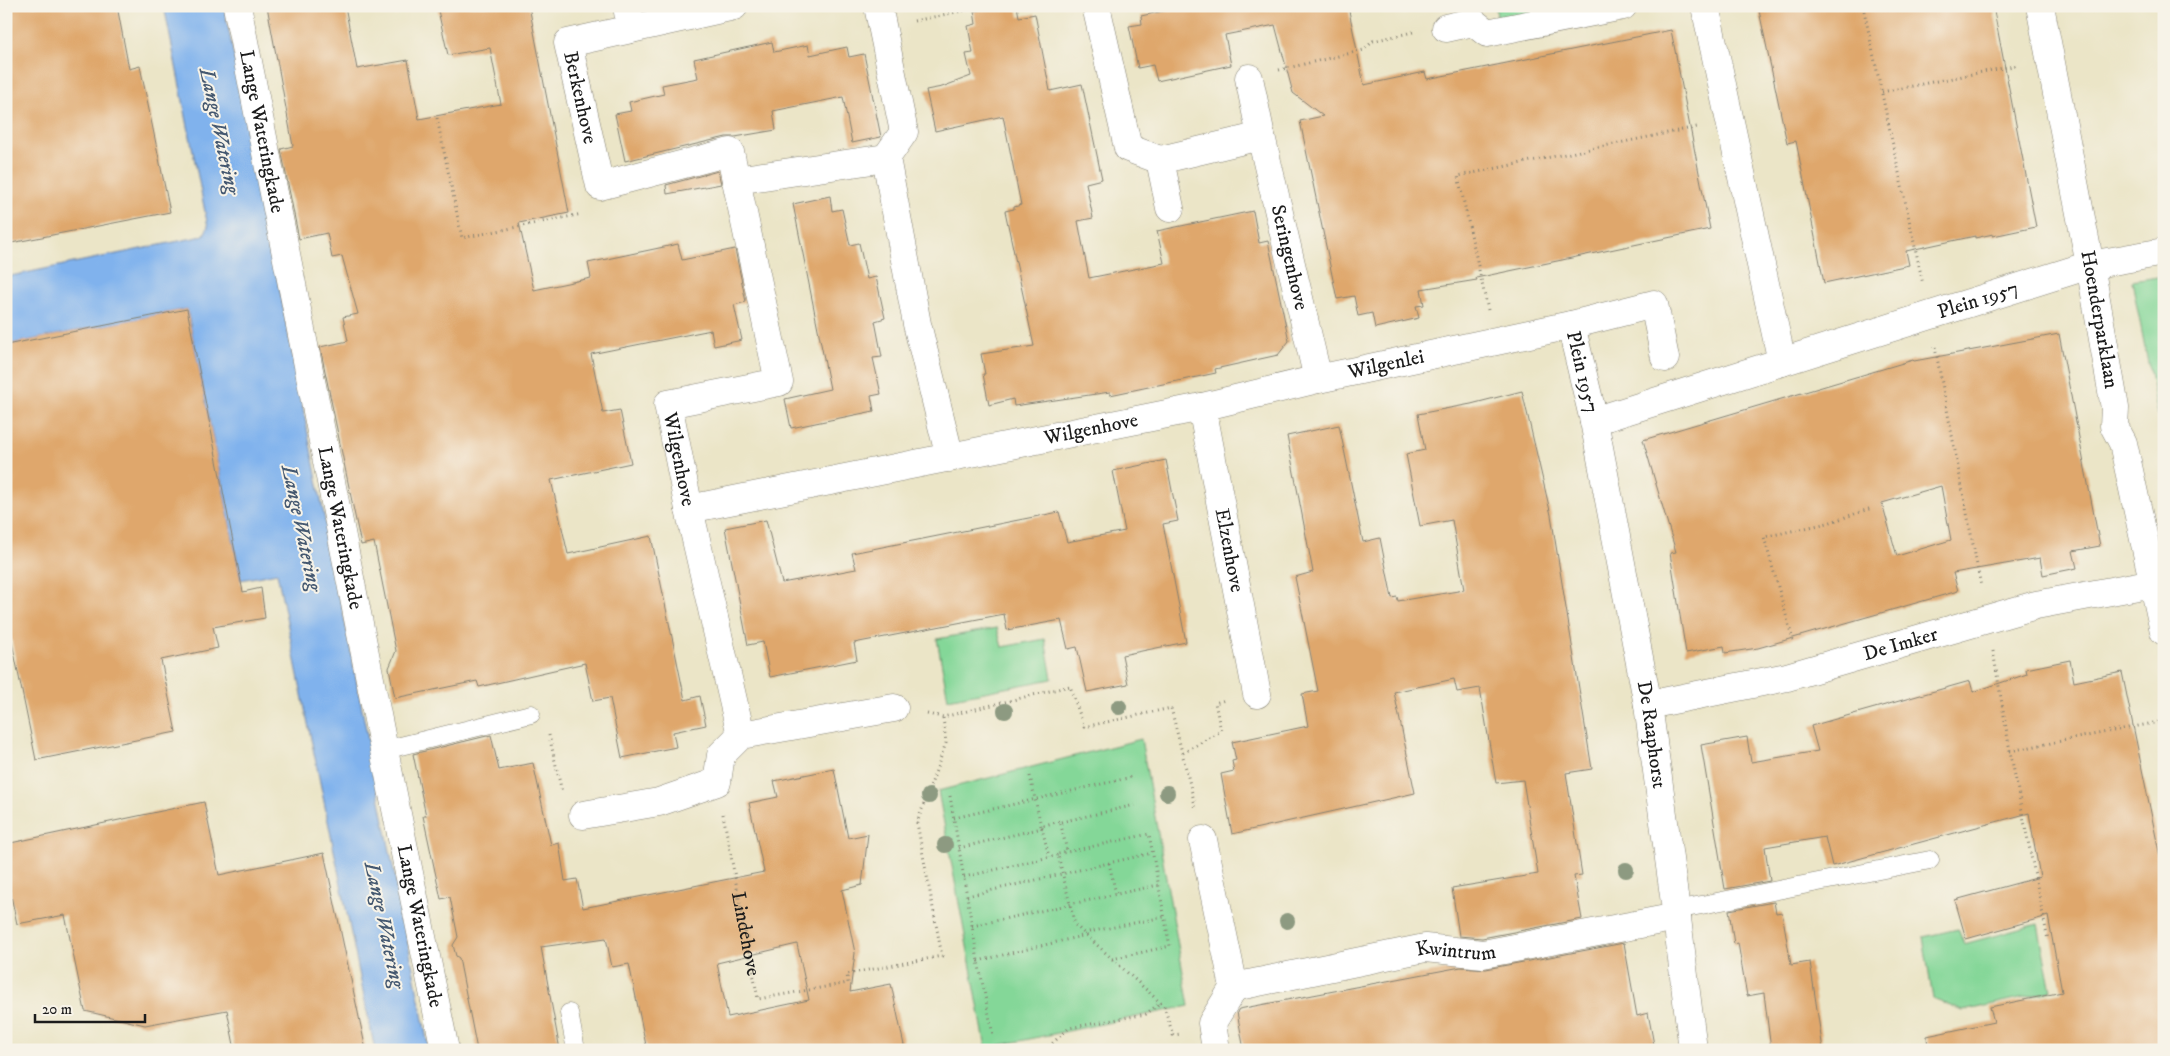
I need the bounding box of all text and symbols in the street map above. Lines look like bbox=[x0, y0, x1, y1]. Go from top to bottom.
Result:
street label: Lange Wateringkade bbox=[234, 48, 290, 215]
street label: Berkenhove bbox=[558, 49, 603, 146]
water label: Lange Watering bbox=[193, 64, 245, 198]
street label: Seringenhove bbox=[1265, 202, 1314, 313]
street label: Hoenderparklaan bbox=[2075, 248, 2124, 391]
street label: Plein 1957 bbox=[1934, 276, 2022, 325]
street label: Plein 1957 bbox=[1560, 328, 1604, 415]
street label: Wilgenlei bbox=[1345, 344, 1427, 385]
street label: Wilgenhove bbox=[1041, 408, 1140, 451]
street label: Wilgenhove bbox=[657, 409, 701, 508]
street label: Lange Wateringkade bbox=[312, 444, 368, 612]
water label: Lange Watering bbox=[275, 461, 327, 595]
street label: Elzenhove bbox=[1209, 506, 1250, 594]
street label: De Imker bbox=[1860, 621, 1941, 667]
street label: De Raaphorst bbox=[1631, 679, 1672, 790]
street label: Lange Wateringkade bbox=[391, 842, 449, 1010]
water label: Lange Watering bbox=[358, 858, 410, 992]
street label: Lindehove bbox=[725, 890, 766, 978]
street label: Kwintrum bbox=[1414, 935, 1498, 967]
scale bar bbox=[35, 991, 145, 1023]
text: 20 m bbox=[42, 1000, 72, 1019]

